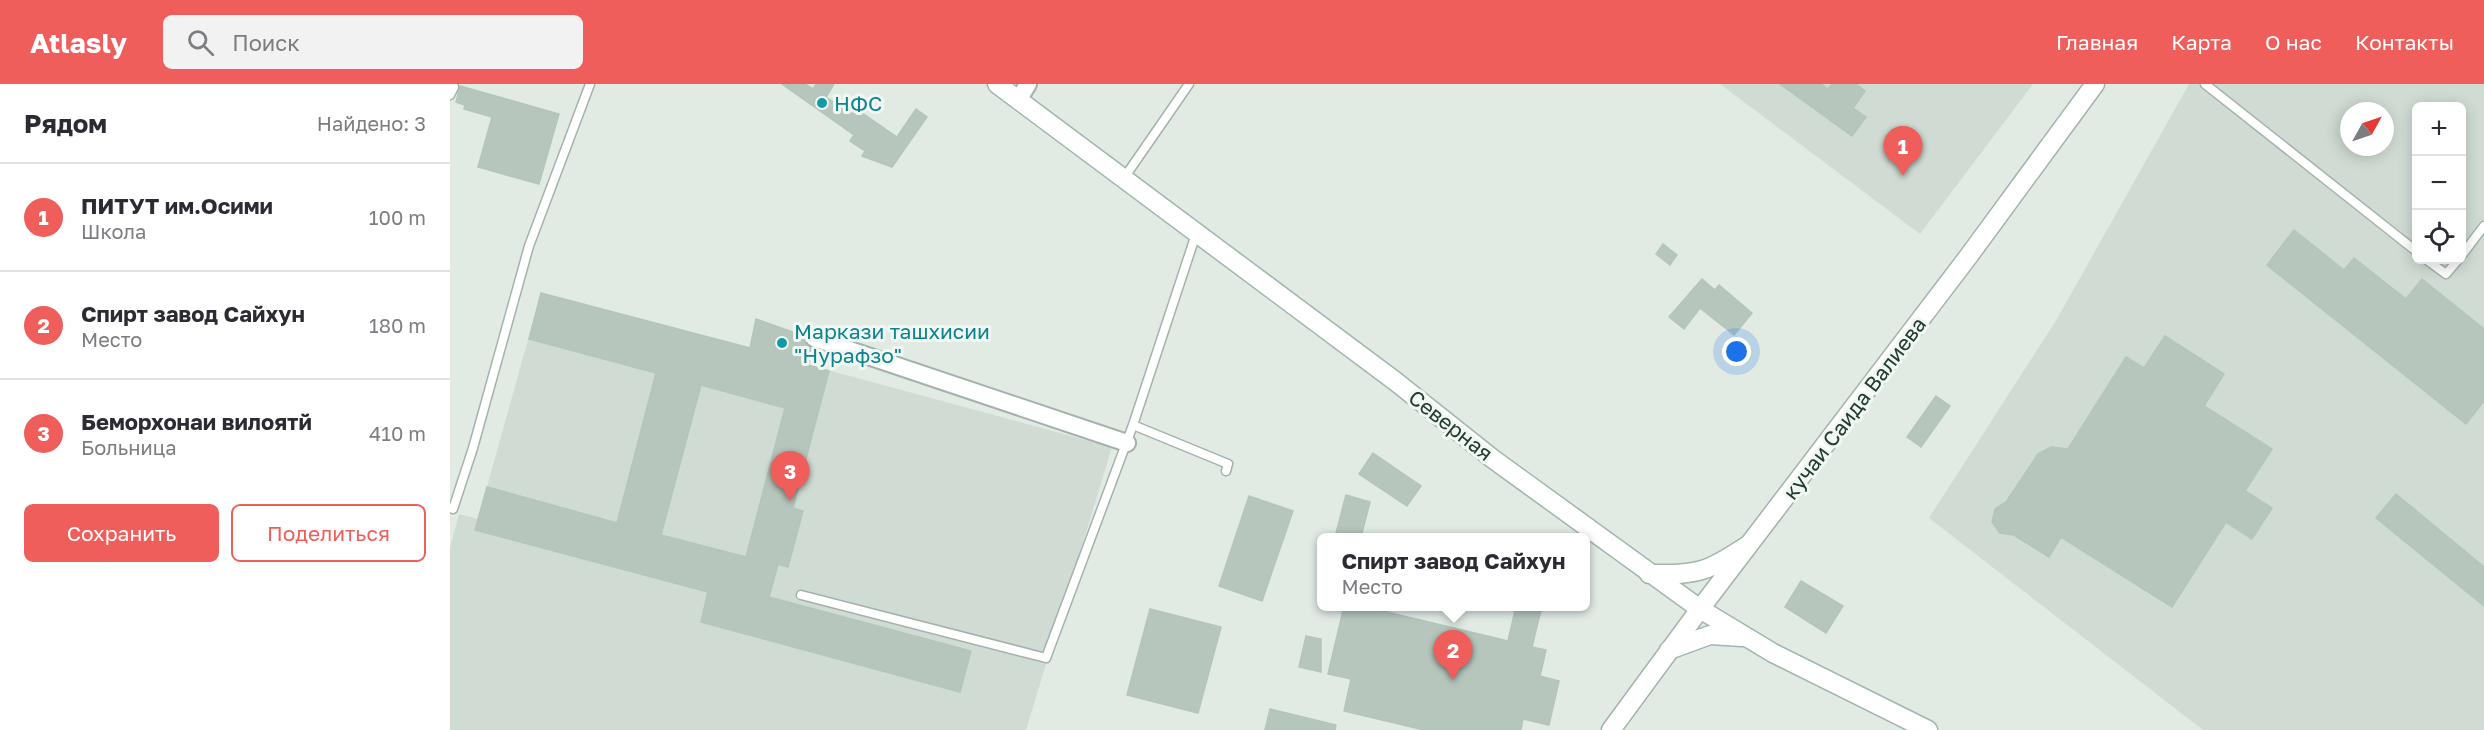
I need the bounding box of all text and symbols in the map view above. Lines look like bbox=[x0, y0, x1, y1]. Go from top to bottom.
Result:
search box bbox=[163, 15, 583, 69]
text: Atlasly bbox=[30, 26, 127, 59]
icon: search bbox=[184, 26, 217, 59]
text: Поиск bbox=[232, 29, 300, 56]
text: Главная bbox=[2056, 29, 2138, 55]
text: Карта bbox=[2171, 29, 2232, 55]
text: О нас bbox=[2265, 29, 2322, 55]
text: Контакты bbox=[2355, 29, 2454, 55]
place label: НФС bbox=[834, 90, 882, 116]
marker: НФС bbox=[815, 96, 829, 110]
north arrow bbox=[2340, 102, 2394, 156]
map controls bbox=[2412, 102, 2466, 264]
button: + bbox=[2412, 102, 2466, 156]
text: Рядом bbox=[24, 108, 107, 139]
text: Найдено: 3 bbox=[317, 111, 426, 135]
pin: 1 bbox=[1884, 126, 1922, 176]
button: − bbox=[2412, 156, 2466, 210]
text: ПИТУТ им.Осими bbox=[81, 192, 273, 219]
text: 1 bbox=[38, 205, 49, 229]
text: 100 m bbox=[369, 205, 426, 229]
button: locate bbox=[2412, 210, 2466, 264]
text: Школа bbox=[81, 219, 146, 243]
text: Спирт завод Сайхун bbox=[81, 300, 305, 327]
street label: кучаи Саида Валиева bbox=[1777, 312, 1931, 504]
text: 2 bbox=[37, 313, 50, 337]
text: 180 m bbox=[369, 313, 426, 337]
place label: Маркази ташхисии "Нурафзо" bbox=[794, 318, 990, 368]
text: Место bbox=[81, 327, 142, 351]
marker: Маркази ташхисии "Нурафзо" bbox=[775, 336, 789, 350]
your location bbox=[1722, 337, 1751, 366]
street label: Северная bbox=[1404, 384, 1498, 466]
text: Беморхонаи вилоятй bbox=[81, 408, 312, 435]
text: 3 bbox=[37, 421, 50, 445]
text: 410 m bbox=[369, 421, 426, 445]
text: Больница bbox=[81, 435, 177, 459]
pin: 3 bbox=[770, 452, 810, 501]
button: Сохранить bbox=[24, 504, 219, 562]
button: Поделиться bbox=[231, 504, 426, 562]
popup bbox=[1317, 533, 1590, 611]
text: Спирт завод Сайхун bbox=[1342, 547, 1565, 574]
text: Место bbox=[1342, 574, 1403, 598]
pin: 2 bbox=[1434, 630, 1472, 680]

